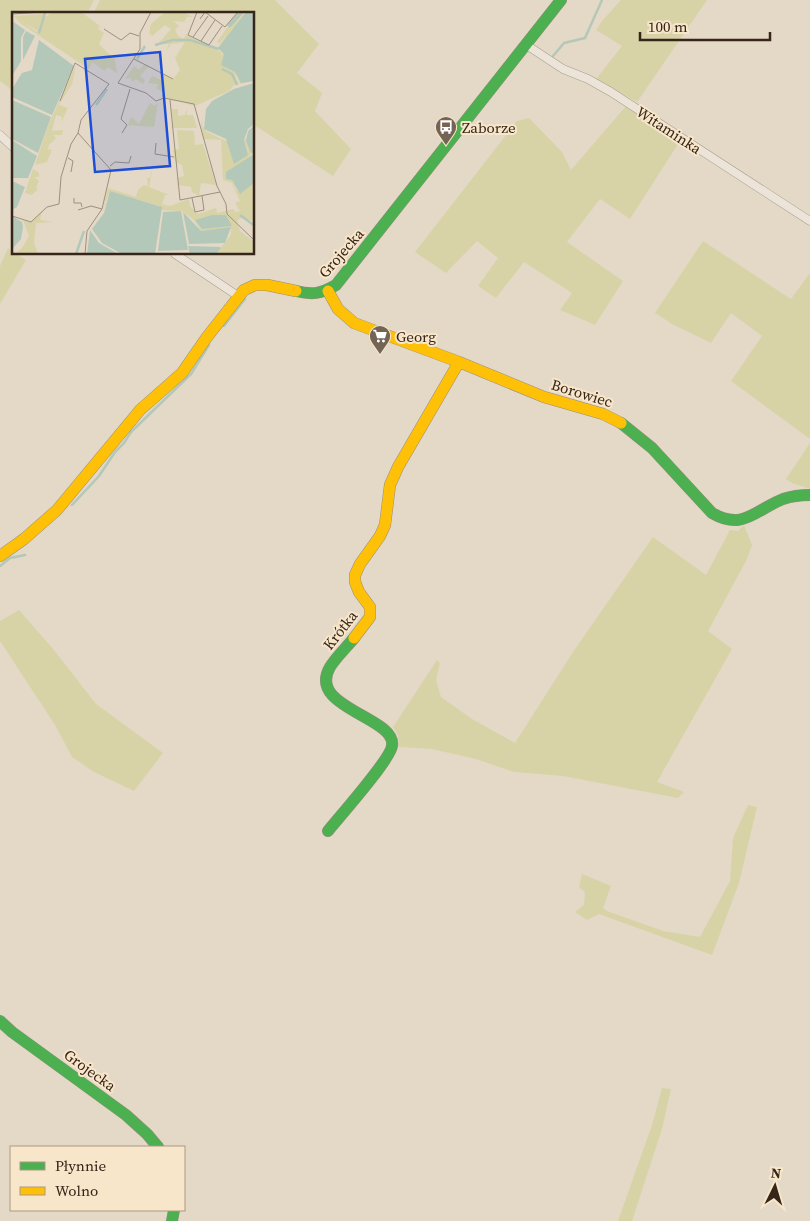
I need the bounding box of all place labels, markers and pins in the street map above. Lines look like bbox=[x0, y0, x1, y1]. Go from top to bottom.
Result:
bus stop icon: Zaborze bbox=[434, 115, 458, 146]
place label: Zaborze bbox=[462, 117, 516, 138]
supermarket icon: Georg bbox=[368, 324, 392, 355]
place label: Georg bbox=[396, 326, 436, 347]

